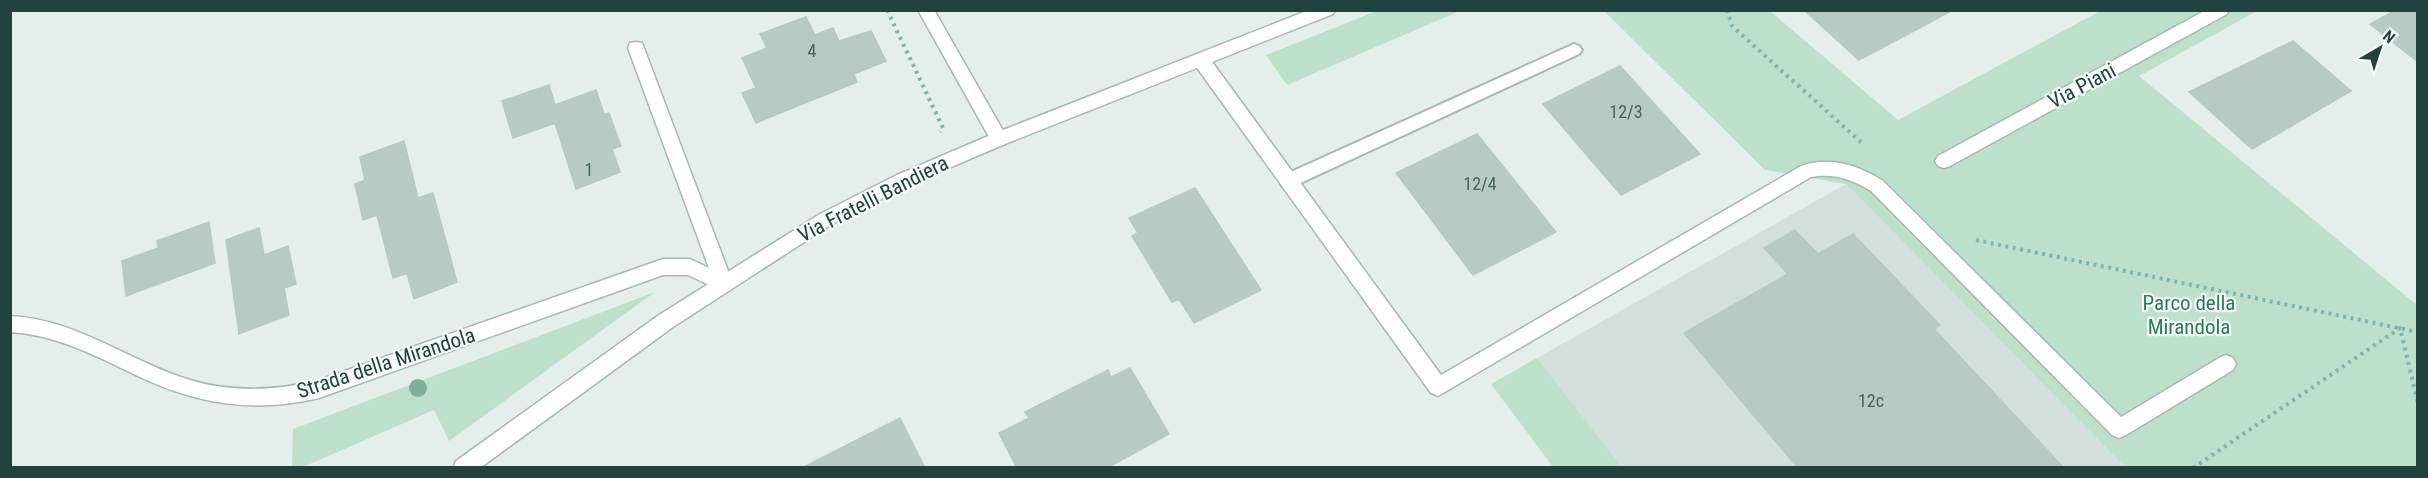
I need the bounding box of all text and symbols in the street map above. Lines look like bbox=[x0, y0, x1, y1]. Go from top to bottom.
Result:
north arrow bbox=[2350, 18, 2410, 78]
text: N bbox=[2379, 26, 2399, 47]
house number: 4 bbox=[808, 40, 817, 61]
street label: Via Piani bbox=[2044, 58, 2120, 114]
house number: 12/3 bbox=[1609, 101, 1643, 122]
street label: Via Fratelli Bandiera bbox=[794, 151, 952, 247]
house number: 1 bbox=[585, 159, 593, 180]
house number: 12/4 bbox=[1463, 173, 1497, 194]
park label: Parco della Mirandola bbox=[2143, 291, 2235, 339]
street label: Strada della Mirandola bbox=[294, 323, 478, 403]
house number: 12c bbox=[1858, 390, 1884, 411]

